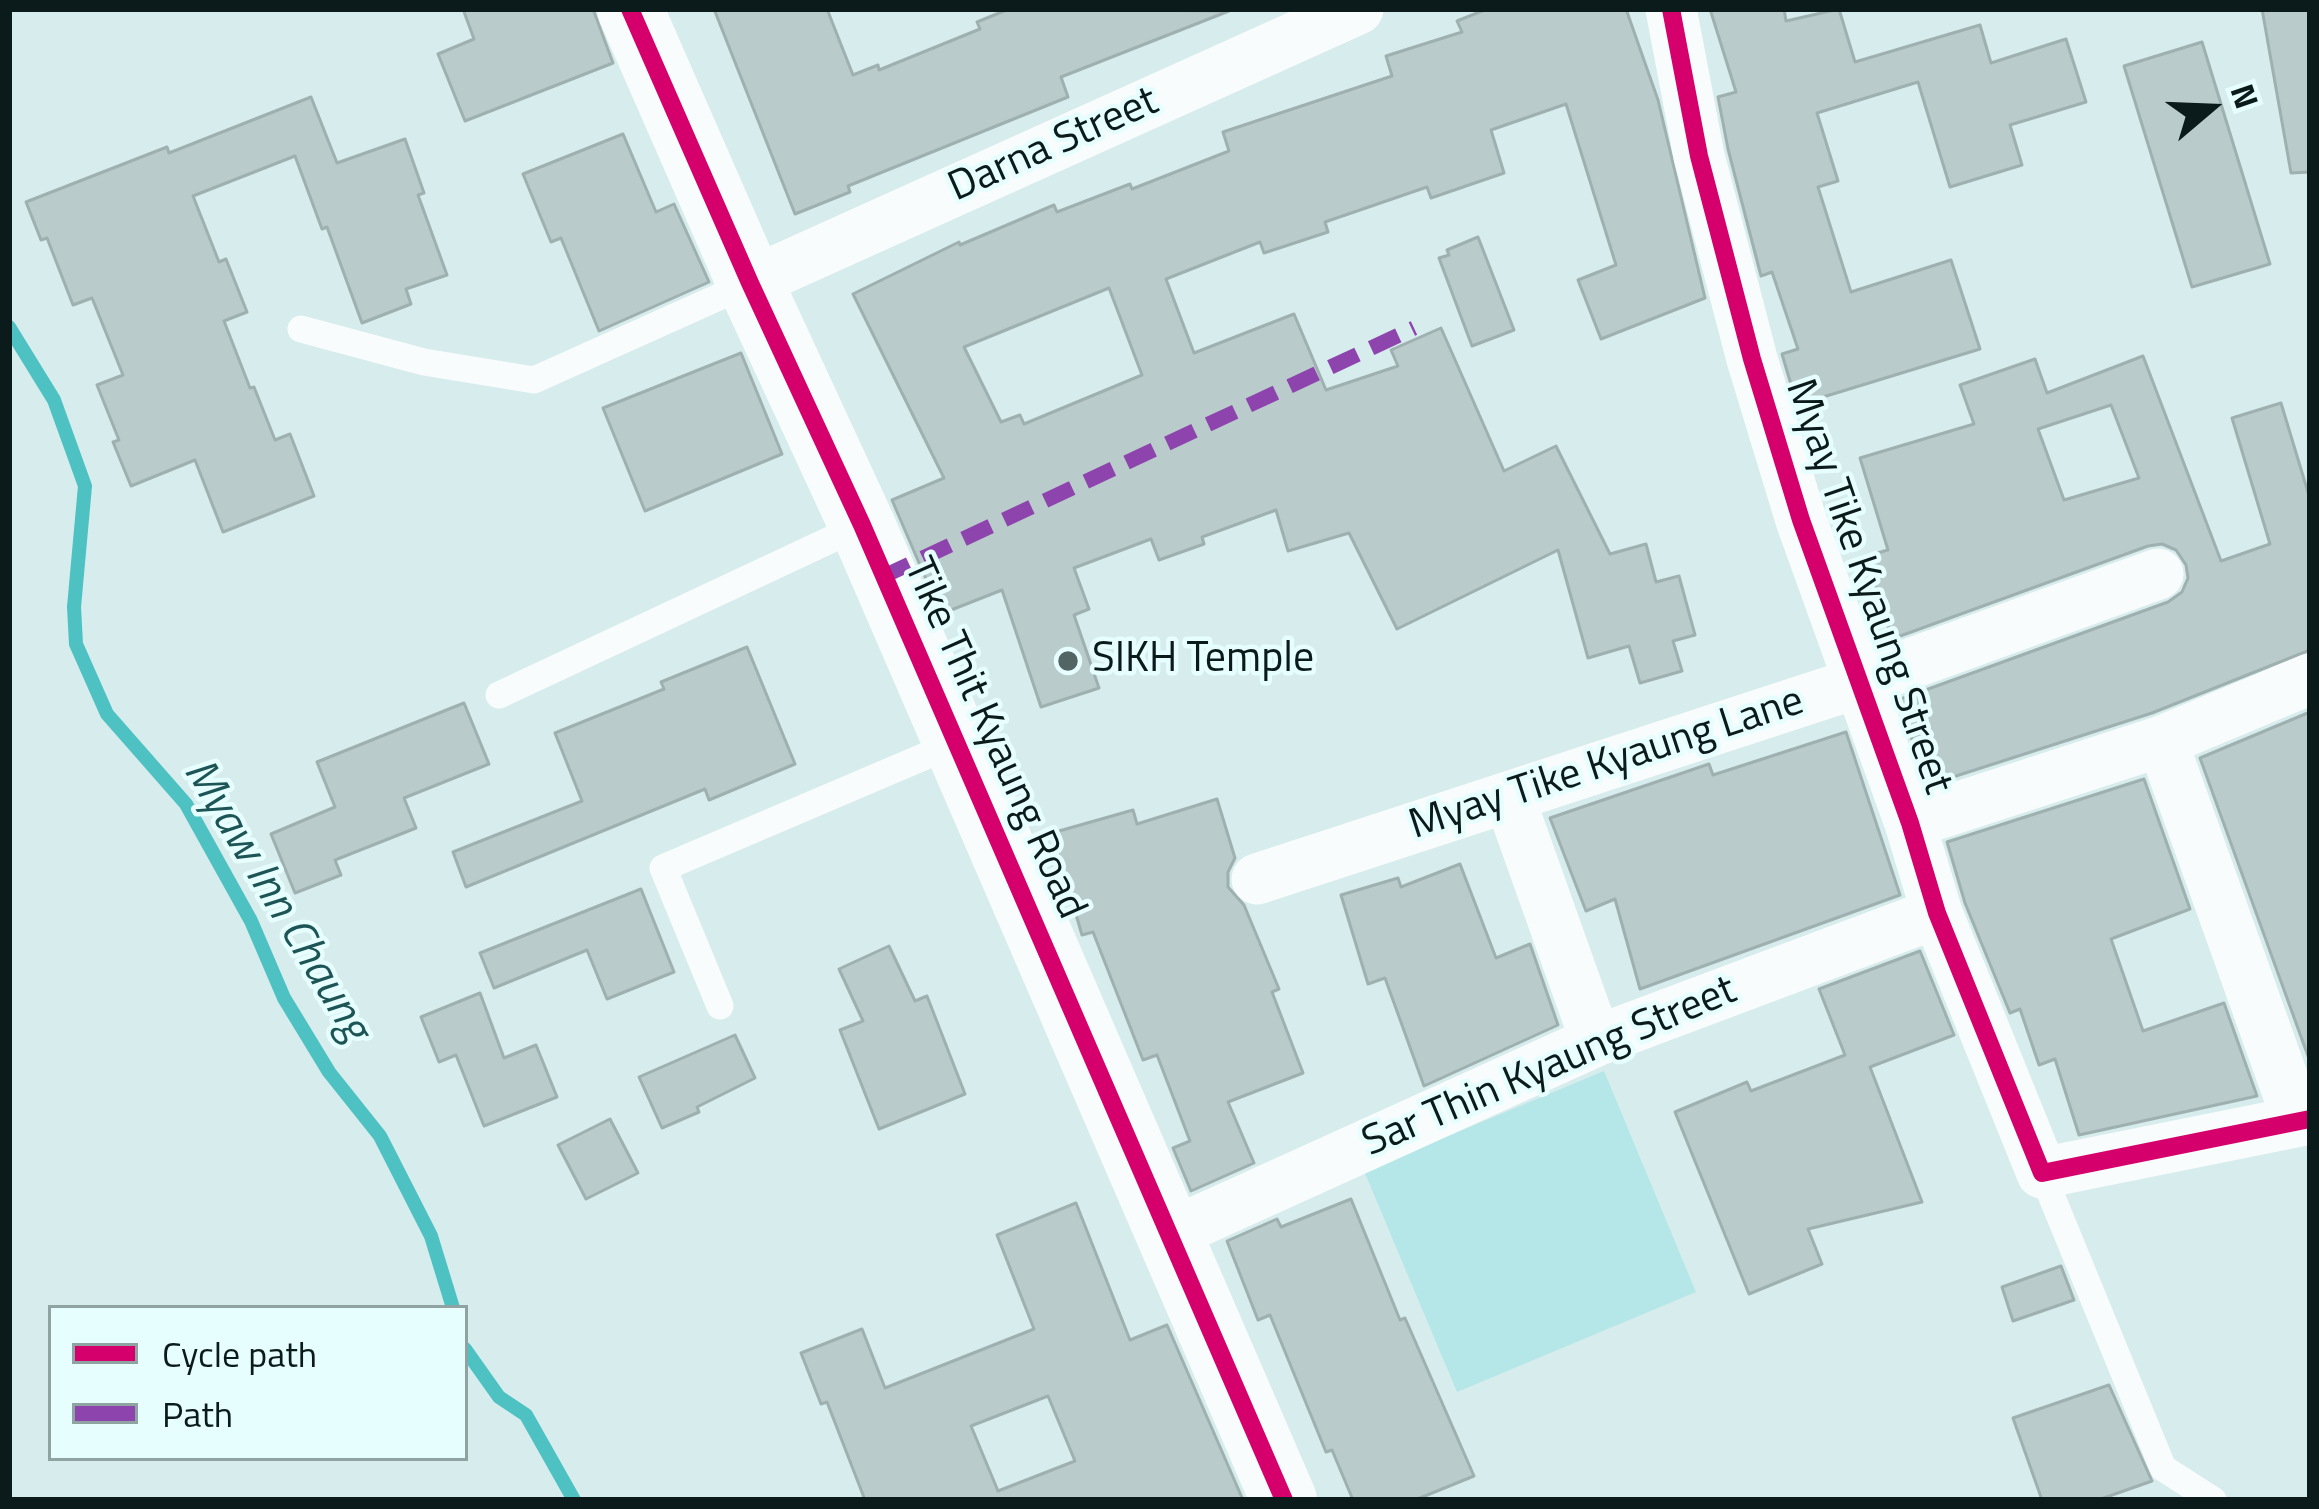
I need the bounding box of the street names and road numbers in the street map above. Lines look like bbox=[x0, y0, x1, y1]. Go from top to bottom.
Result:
street label: Darna Street bbox=[942, 77, 1166, 215]
street label: Myay Tike Kyaung Street bbox=[1772, 373, 1962, 801]
street label: Tike Thit Kyaung Road bbox=[891, 551, 1095, 927]
street label: Myay Tike Kyaung Lane bbox=[1404, 677, 1810, 853]
street label: Sar Thin Kyaung Street bbox=[1356, 966, 1744, 1170]

